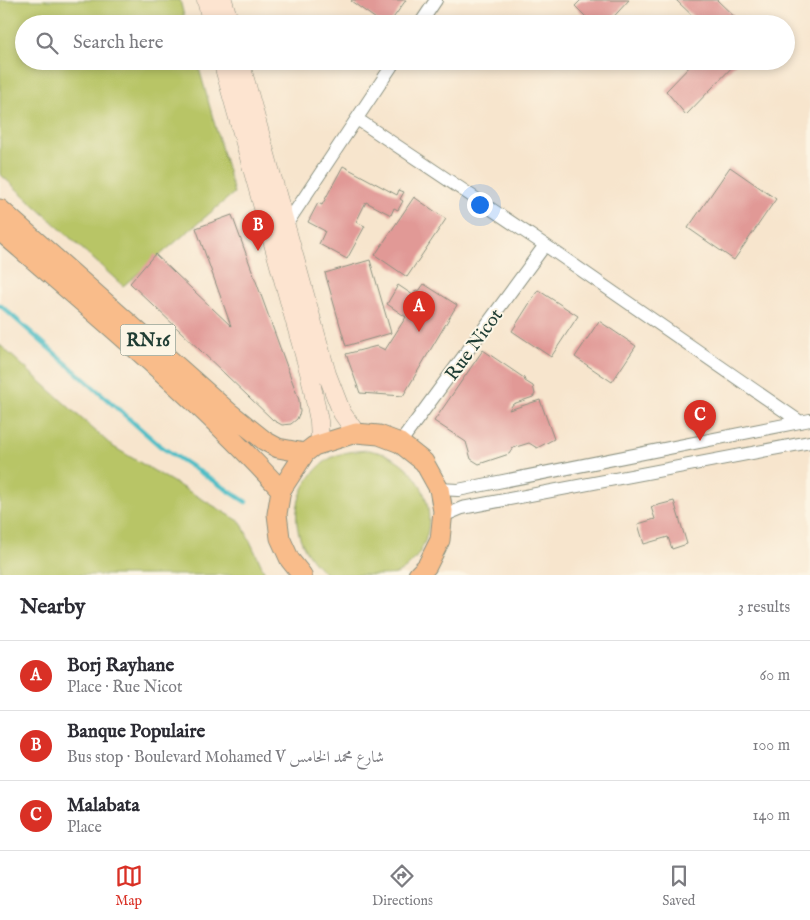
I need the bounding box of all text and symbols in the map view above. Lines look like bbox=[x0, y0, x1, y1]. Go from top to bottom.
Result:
search box bbox=[15, 15, 795, 70]
icon: search bbox=[33, 29, 61, 57]
text: Search here bbox=[73, 31, 164, 55]
your location bbox=[467, 192, 493, 218]
pin: B bbox=[242, 210, 274, 251]
pin: A bbox=[403, 291, 435, 332]
street label: Rue Nicot bbox=[440, 304, 509, 386]
road number: RN16 bbox=[120, 324, 176, 356]
pin: C bbox=[684, 400, 716, 441]
text: Nearby bbox=[20, 594, 85, 621]
text: 3 results bbox=[738, 598, 790, 618]
text: Borj Rayhane bbox=[67, 654, 174, 678]
text: A bbox=[31, 666, 41, 686]
text: 60 m bbox=[760, 666, 790, 686]
text: Place · Rue Nicot bbox=[67, 678, 182, 698]
text: Banque Populaire bbox=[67, 720, 205, 744]
text: B bbox=[31, 736, 41, 756]
text: 100 m bbox=[753, 736, 790, 756]
text: Bus stop · Boulevard Mohamed V شارع محمد الخامس bbox=[67, 748, 384, 768]
text: Malabata bbox=[67, 794, 140, 818]
text: C bbox=[30, 806, 42, 826]
text: 140 m bbox=[752, 806, 790, 826]
text: Place bbox=[67, 818, 102, 838]
tab: Map bbox=[115, 862, 143, 910]
tab: Directions bbox=[372, 862, 433, 910]
tab: Saved bbox=[662, 862, 695, 910]

